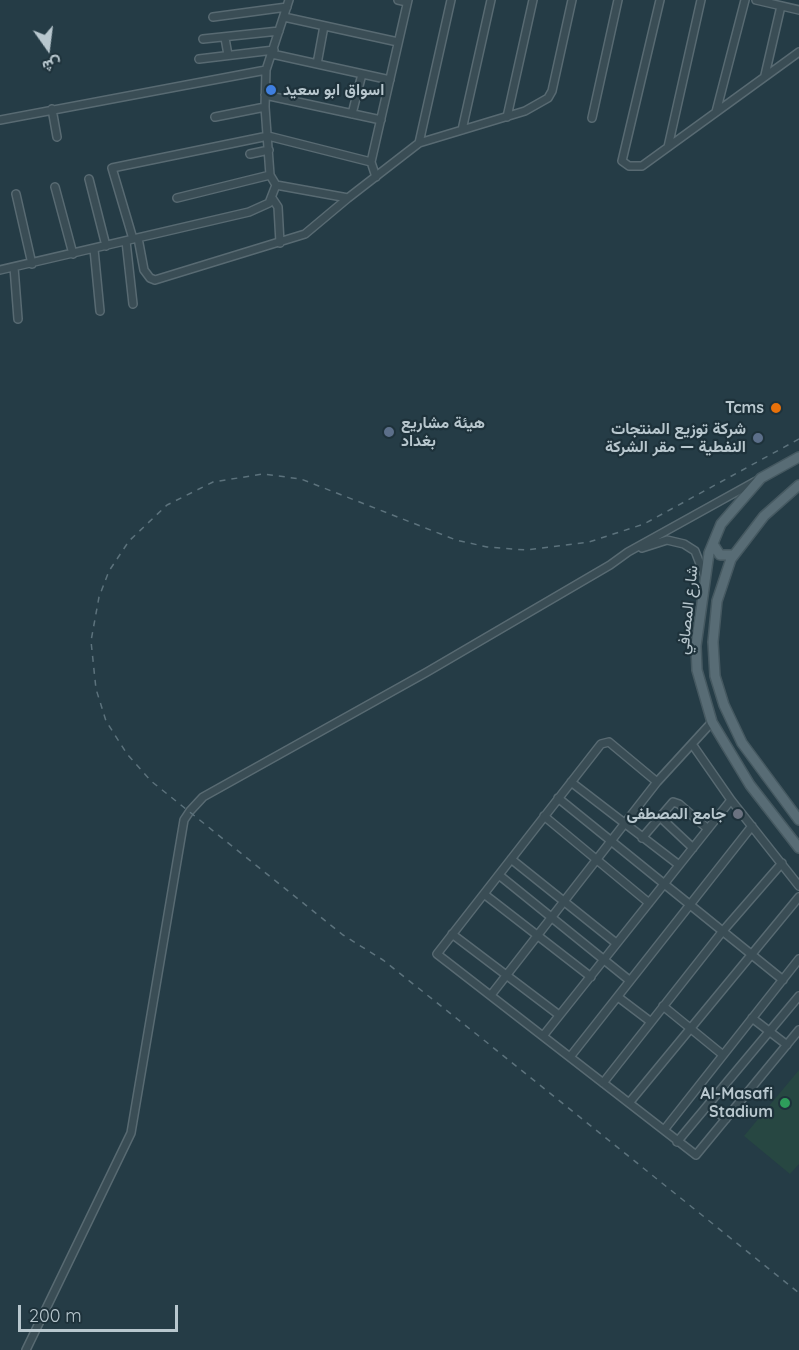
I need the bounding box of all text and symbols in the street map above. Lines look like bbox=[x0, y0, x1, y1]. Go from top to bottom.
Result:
north arrow bbox=[18, 18, 78, 78]
text: ش bbox=[41, 53, 64, 77]
place label: اسواق ابو سعيد bbox=[283, 80, 384, 100]
marker: اسواق ابو سعيد bbox=[264, 83, 278, 97]
place label: Tcms bbox=[725, 398, 764, 418]
marker: Tcms bbox=[769, 401, 783, 415]
place label: هيئة مشاريع بغداد bbox=[401, 413, 485, 451]
place label: شركة توزيع المنتجات النفطية — مقر الشركة bbox=[605, 419, 746, 457]
marker: هيئة مشاريع بغداد bbox=[382, 425, 396, 439]
marker: شركة توزيع المنتجات النفطية — مقر الشركة bbox=[751, 431, 765, 445]
street label: شارع المصافي bbox=[674, 564, 702, 656]
place label: جامع المصطفى bbox=[627, 804, 726, 824]
marker: جامع المصطفى bbox=[731, 807, 745, 821]
place label: Al-Masafi Stadium bbox=[700, 1084, 773, 1122]
marker: Al-Masafi Stadium bbox=[778, 1096, 792, 1110]
scale bar bbox=[21, 1293, 182, 1331]
text: 200 m bbox=[29, 1304, 82, 1327]

